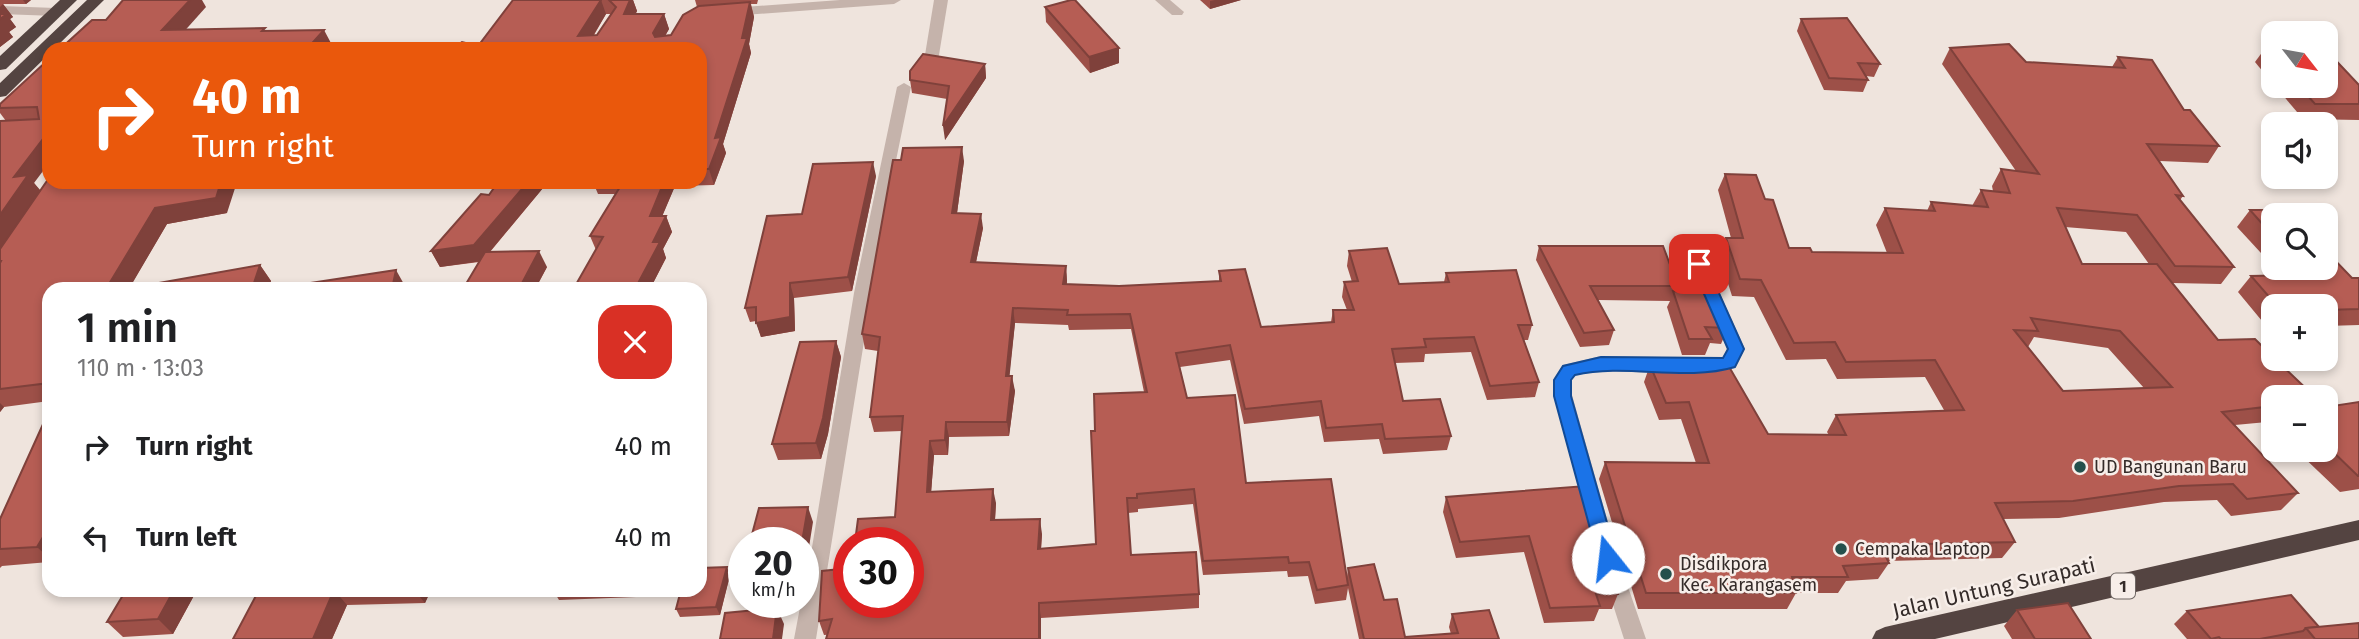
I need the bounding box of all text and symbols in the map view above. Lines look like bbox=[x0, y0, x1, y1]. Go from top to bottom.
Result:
north arrow bbox=[2261, 21, 2338, 98]
map controls bbox=[2261, 21, 2338, 462]
text: 40 m bbox=[192, 67, 301, 126]
icon: right bbox=[77, 70, 168, 161]
button: sound bbox=[2261, 112, 2338, 189]
text: Turn right bbox=[192, 127, 334, 165]
button: search bbox=[2261, 203, 2338, 280]
pin bbox=[1669, 234, 1729, 294]
icon: arrive bbox=[1680, 245, 1718, 283]
button: + bbox=[2261, 294, 2338, 371]
text: 1 min bbox=[77, 303, 178, 353]
button: close bbox=[598, 305, 672, 379]
text: 110 m · 13:03 bbox=[77, 354, 204, 382]
button: − bbox=[2261, 385, 2338, 462]
icon: right bbox=[77, 428, 115, 466]
text: Turn right bbox=[136, 431, 253, 462]
text: 40 m bbox=[614, 431, 672, 462]
place label: UD Bangunan Baru bbox=[2094, 456, 2247, 478]
marker: UD Bangunan Baru bbox=[2072, 459, 2088, 475]
icon: left bbox=[77, 519, 115, 557]
position arrow bbox=[1571, 521, 1645, 595]
text: Turn left bbox=[136, 522, 237, 553]
text: 40 m bbox=[614, 522, 672, 553]
speed limit sign: 30 bbox=[833, 527, 924, 618]
place label: Cempaka Laptop bbox=[1855, 538, 1990, 560]
marker: Cempaka Laptop bbox=[1833, 541, 1849, 557]
text: 20 bbox=[754, 542, 793, 584]
street label: Jalan Untung Surapati bbox=[1890, 552, 2098, 624]
place label: Disdikpora Kec. Karangasem bbox=[1680, 553, 1817, 596]
marker: Disdikpora Kec. Karangasem bbox=[1658, 566, 1674, 582]
road number: 1 bbox=[2111, 573, 2135, 598]
text: km/h bbox=[751, 579, 796, 601]

